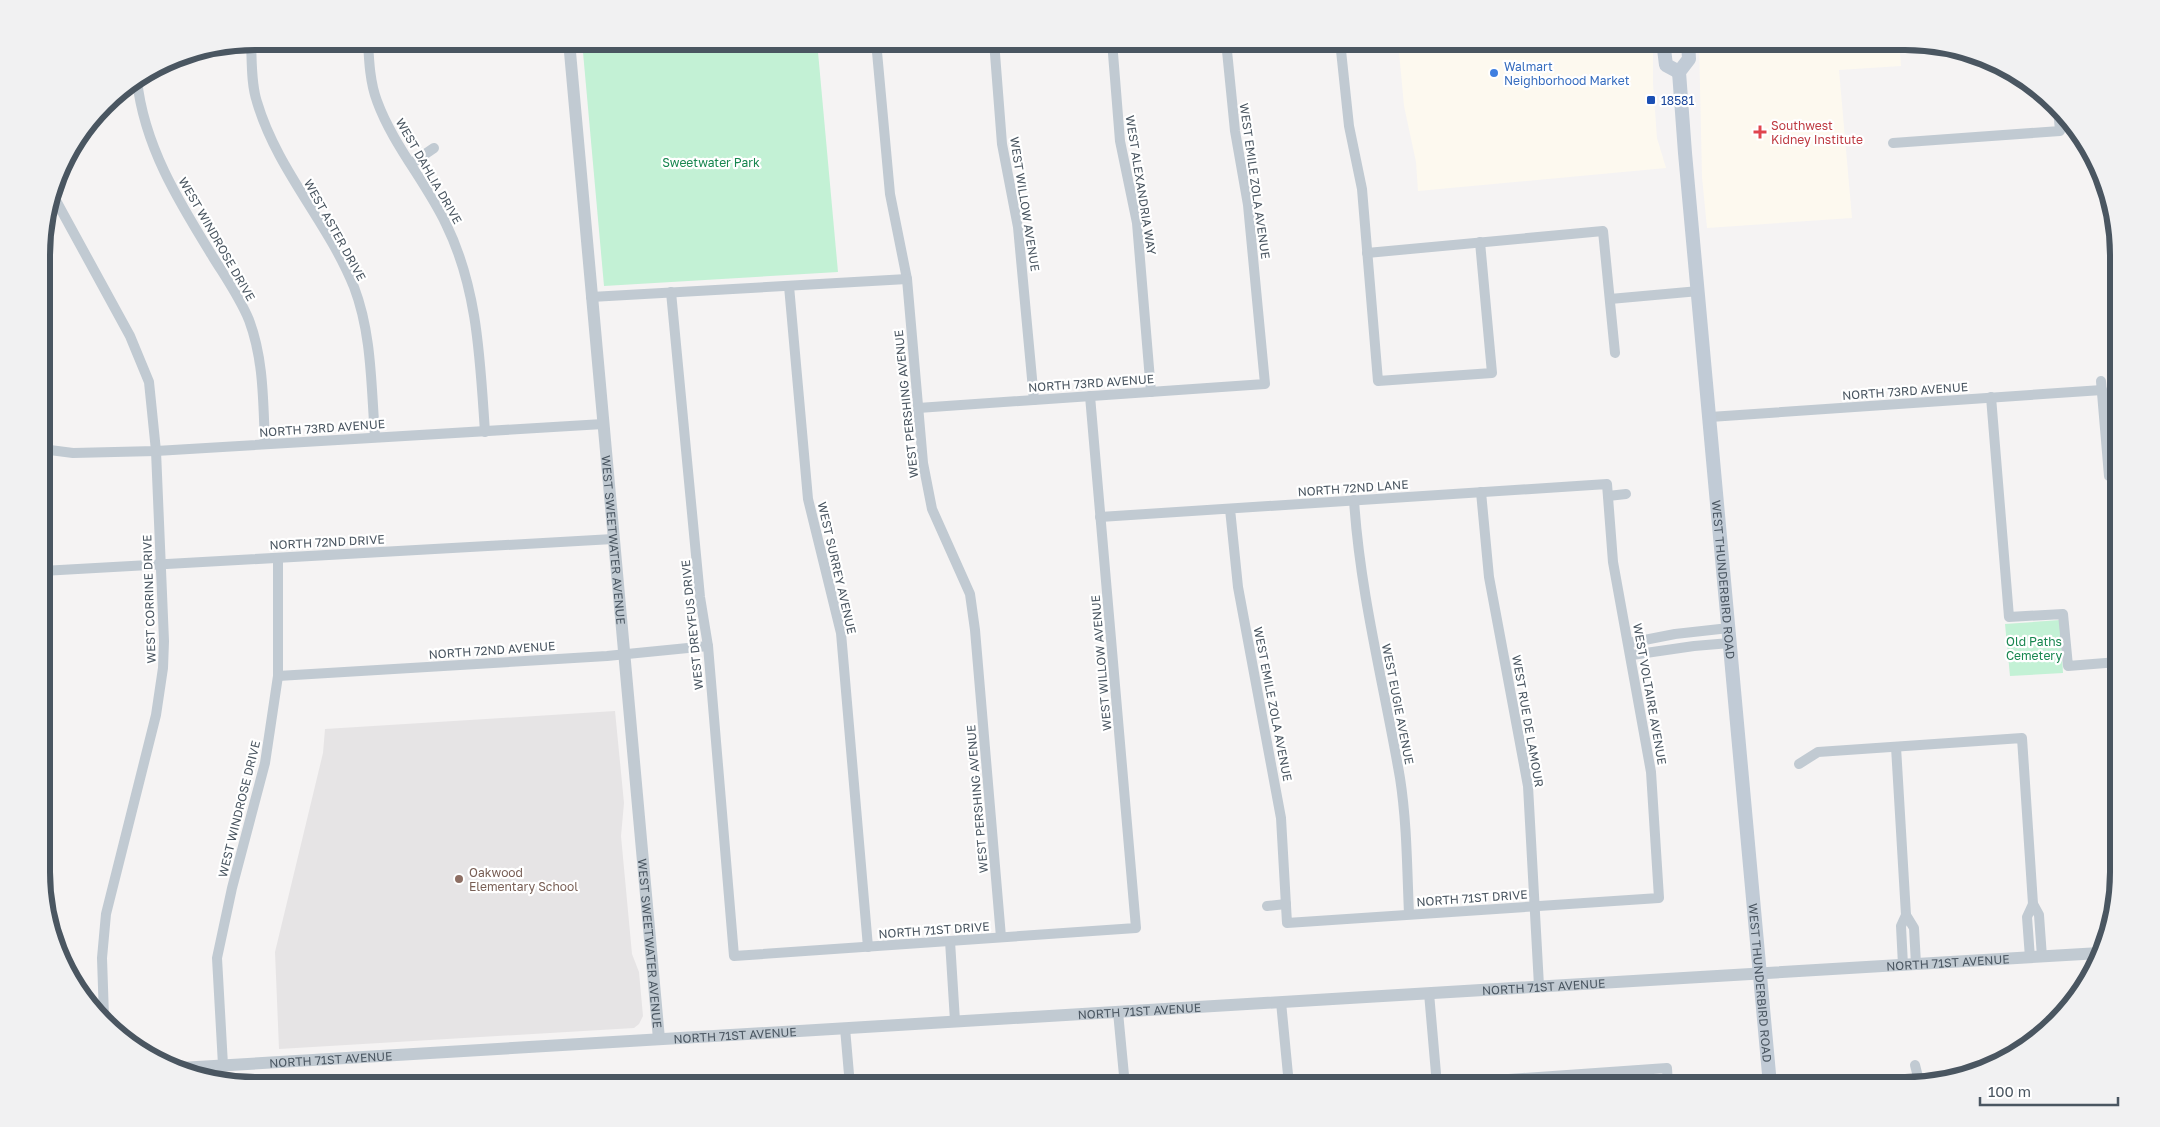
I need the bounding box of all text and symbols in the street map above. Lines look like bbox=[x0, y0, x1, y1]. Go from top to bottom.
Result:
place label: Walmart Neighborhood Market bbox=[1504, 59, 1630, 88]
marker: Walmart Neighborhood Market bbox=[1488, 67, 1500, 79]
place label: 18581 bbox=[1661, 93, 1694, 108]
marker: 18581 bbox=[1645, 94, 1657, 106]
street label: WEST EMILE ZOLA AVENUE bbox=[1237, 102, 1273, 260]
street label: WEST ALEXANDRIA WAY bbox=[1123, 114, 1159, 256]
street label: WEST DAHLIA DRIVE bbox=[393, 116, 465, 226]
place label: Southwest Kidney Institute bbox=[1771, 118, 1863, 147]
marker: Southwest Kidney Institute bbox=[1753, 125, 1767, 139]
street label: WEST WILLOW AVENUE bbox=[1007, 136, 1043, 272]
park label: Sweetwater Park bbox=[662, 155, 760, 170]
street label: WEST WINDROSE DRIVE bbox=[175, 174, 259, 304]
street label: WEST ASTER DRIVE bbox=[301, 177, 369, 283]
street label: WEST PERSHING AVENUE bbox=[891, 329, 921, 479]
street label: NORTH 73RD AVENUE bbox=[1028, 371, 1154, 395]
street label: NORTH 73RD AVENUE bbox=[1842, 379, 1968, 403]
street label: NORTH 73RD AVENUE bbox=[259, 416, 385, 440]
street label: WEST SWEETWATER AVENUE bbox=[599, 455, 629, 625]
street label: NORTH 72ND LANE bbox=[1297, 477, 1409, 499]
street label: WEST THUNDERBIRD ROAD bbox=[1709, 499, 1739, 660]
street label: WEST SURREY AVENUE bbox=[814, 500, 860, 636]
street label: NORTH 72ND DRIVE bbox=[269, 531, 385, 553]
street label: WEST CORRINE DRIVE bbox=[139, 534, 159, 664]
street label: WEST DREYFUS DRIVE bbox=[678, 559, 706, 691]
street label: WEST WILLOW AVENUE bbox=[1088, 595, 1114, 731]
street label: WEST VOLTAIRE AVENUE bbox=[1630, 622, 1670, 766]
street label: WEST EMILE ZOLA AVENUE bbox=[1251, 625, 1295, 783]
park label: Old Paths Cemetery bbox=[2006, 634, 2062, 663]
street label: NORTH 72ND AVENUE bbox=[428, 638, 556, 662]
street label: WEST EUGIE AVENUE bbox=[1379, 642, 1417, 766]
street label: WEST RUE DE LAMOUR bbox=[1509, 654, 1547, 788]
street label: WEST PERSHING AVENUE bbox=[963, 724, 991, 874]
street label: WEST WINDROSE DRIVE bbox=[215, 739, 263, 879]
street label: WEST SWEETWATER AVENUE bbox=[635, 858, 665, 1029]
place label: Oakwood Elementary School bbox=[469, 865, 578, 894]
marker: Oakwood Elementary School bbox=[453, 873, 465, 885]
street label: NORTH 71ST DRIVE bbox=[1416, 887, 1528, 909]
street label: WEST THUNDERBIRD ROAD bbox=[1746, 903, 1775, 1063]
street label: NORTH 71ST DRIVE bbox=[878, 919, 990, 941]
street label: NORTH 71ST AVENUE bbox=[1886, 951, 2010, 973]
street label: NORTH 71ST AVENUE bbox=[1481, 975, 1606, 998]
street label: NORTH 71ST AVENUE bbox=[1077, 999, 1201, 1022]
street label: NORTH 71ST AVENUE bbox=[673, 1024, 797, 1046]
street label: NORTH 71ST AVENUE bbox=[269, 1048, 393, 1070]
scale bar bbox=[1980, 1074, 2118, 1106]
text: 100 m bbox=[1988, 1082, 2031, 1100]

